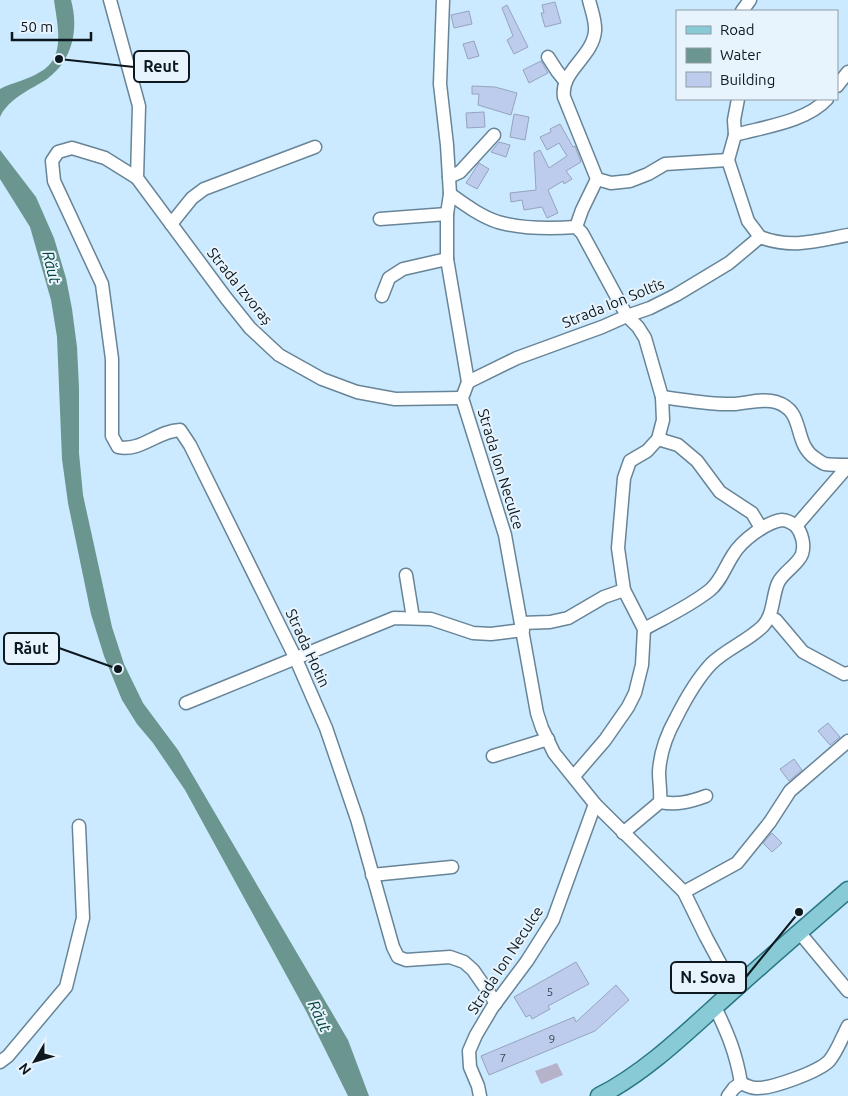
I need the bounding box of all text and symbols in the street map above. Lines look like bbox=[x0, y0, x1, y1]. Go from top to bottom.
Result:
scale bar bbox=[12, 10, 91, 42]
legend bbox=[676, 10, 838, 100]
text: 50 m bbox=[20, 18, 53, 35]
text: Road bbox=[720, 21, 755, 38]
text: Water bbox=[720, 46, 761, 63]
callout: Reut bbox=[134, 51, 189, 82]
text: Reut bbox=[143, 57, 179, 75]
text: Building bbox=[720, 71, 775, 88]
street label: Strada Izvoraș bbox=[204, 244, 276, 328]
water label: Răut bbox=[39, 249, 65, 286]
street label: Strada Ion Soltîs bbox=[560, 275, 666, 331]
street label: Strada Ion Neculce bbox=[475, 407, 527, 531]
street label: Strada Hotin bbox=[282, 606, 334, 690]
callout: Răut bbox=[4, 633, 59, 664]
text: Răut bbox=[13, 639, 49, 657]
street label: Strada Ion Neculce bbox=[464, 903, 546, 1017]
callout: N. Sova bbox=[671, 962, 746, 993]
text: N. Sova bbox=[680, 968, 736, 986]
house number: 5 bbox=[547, 985, 553, 998]
water label: Răut bbox=[305, 997, 335, 1035]
house number: 9 bbox=[549, 1032, 555, 1045]
north arrow bbox=[10, 1036, 60, 1086]
house number: 7 bbox=[500, 1051, 506, 1064]
text: N bbox=[15, 1060, 34, 1078]

